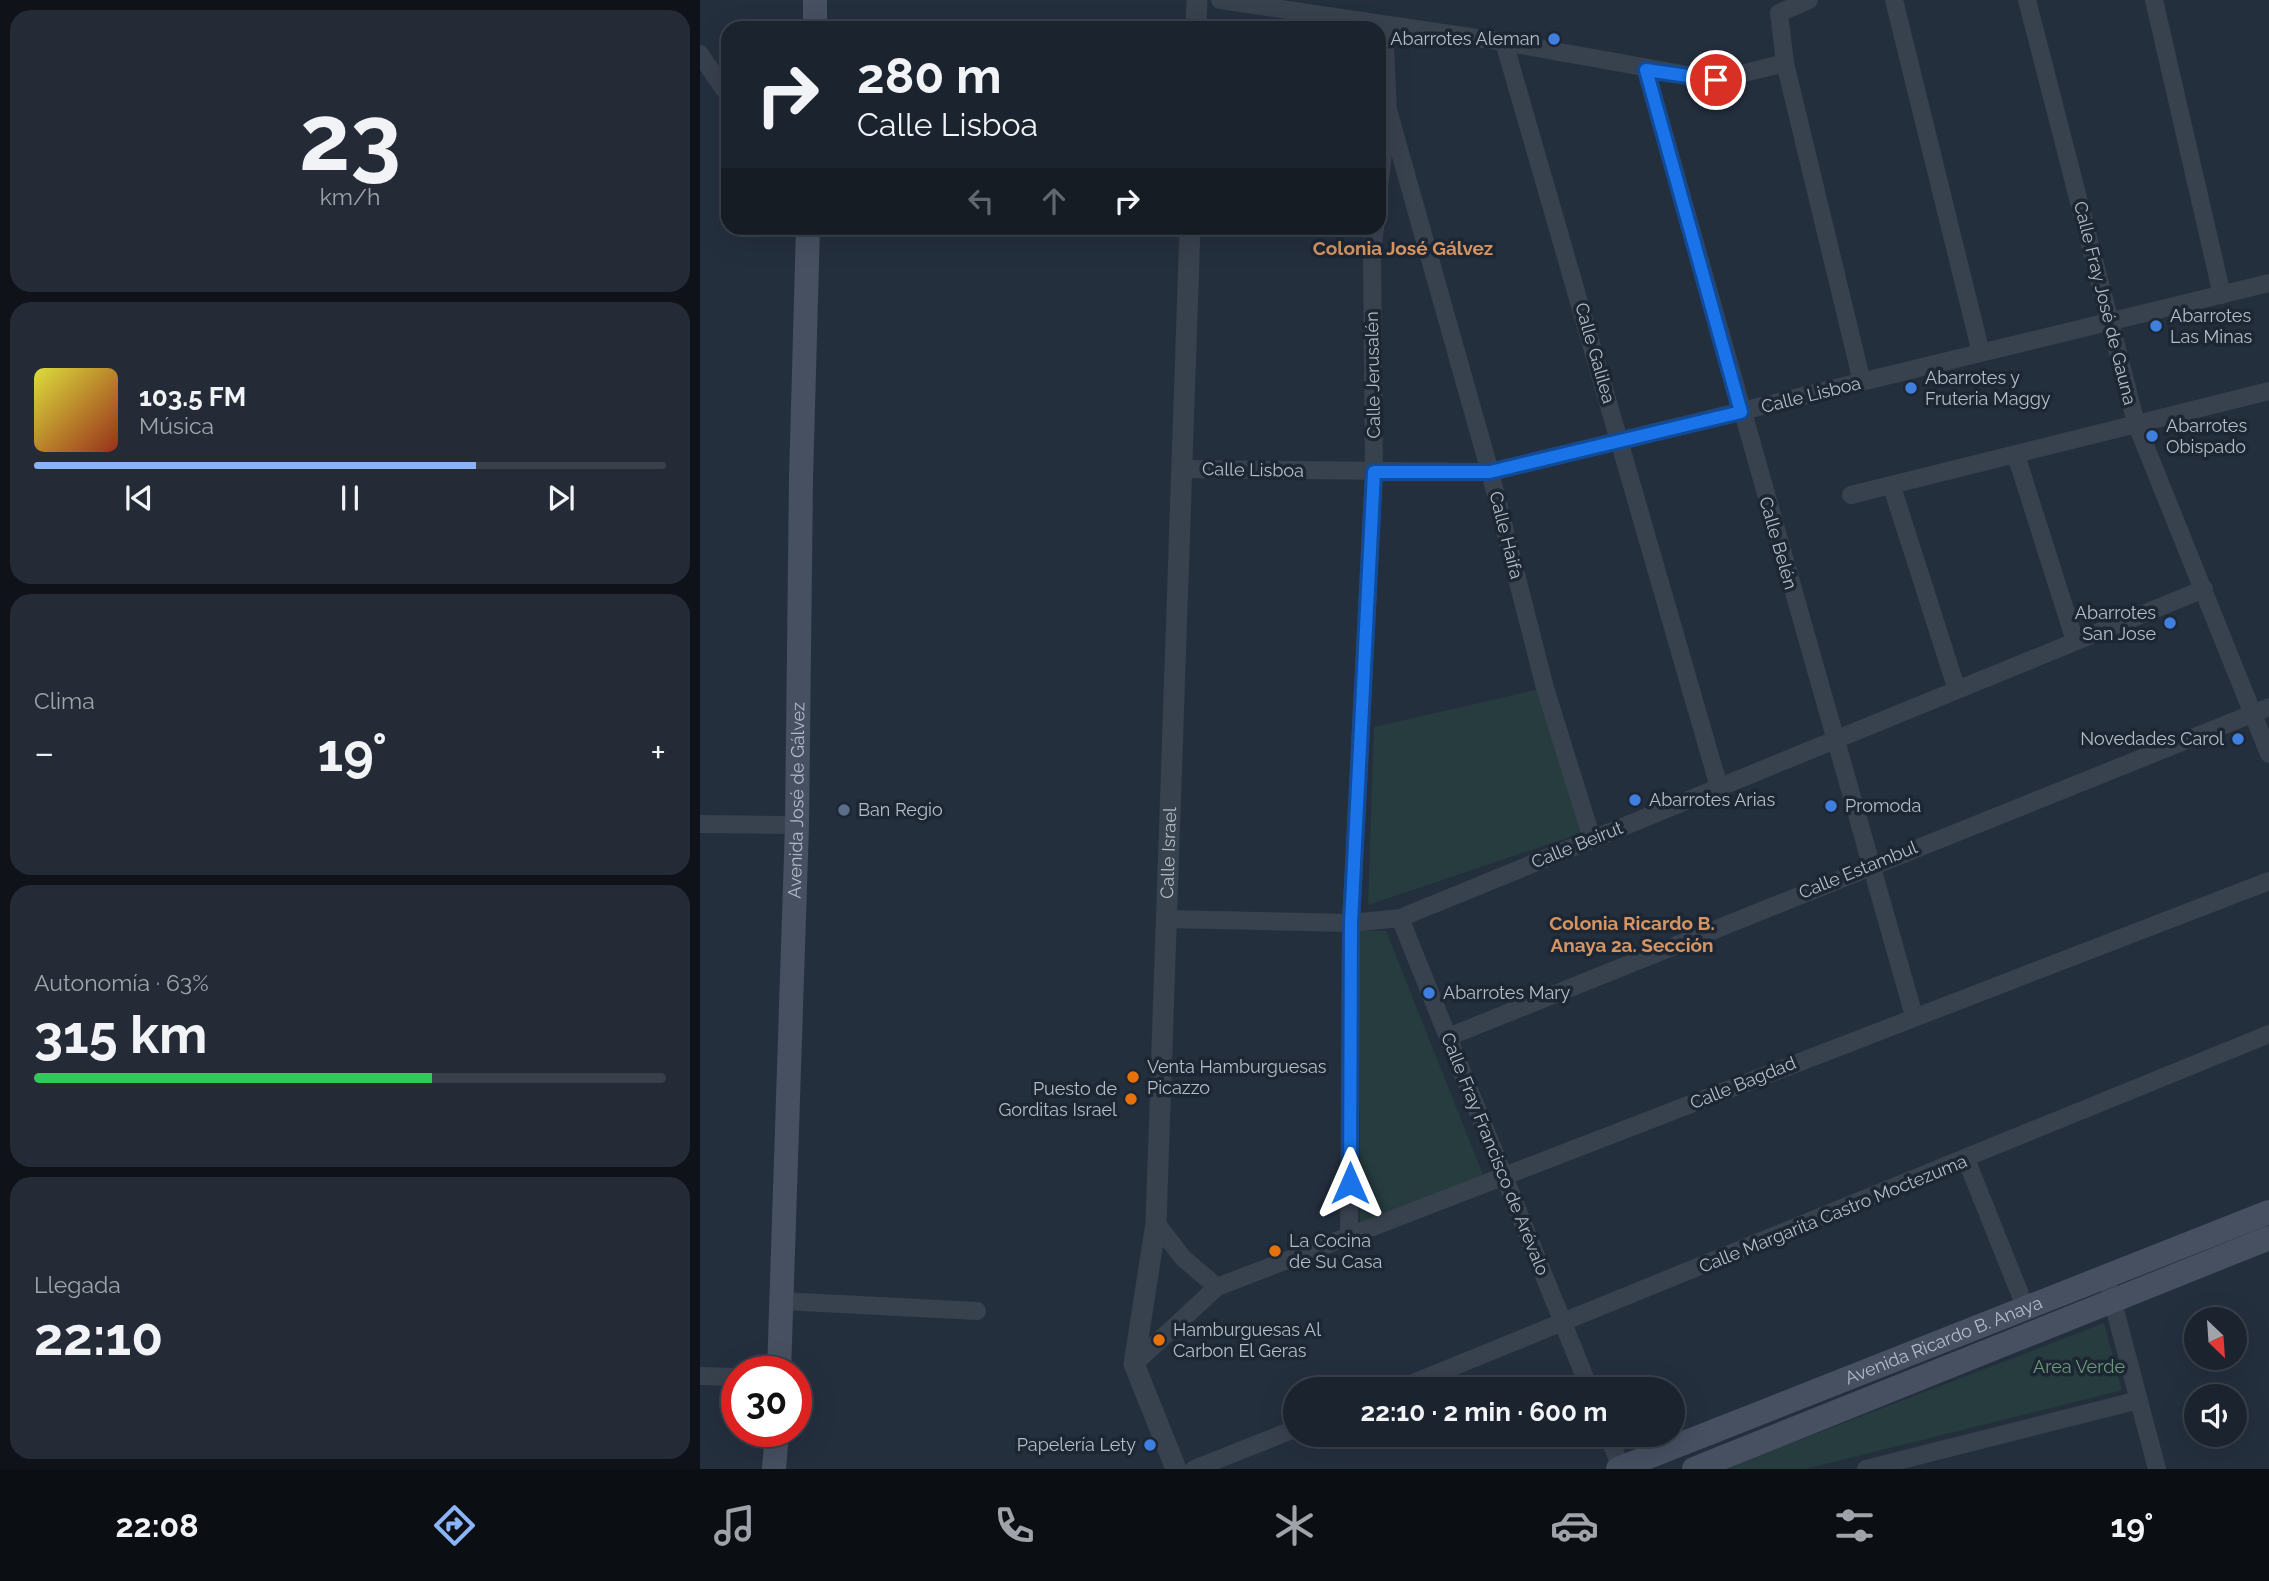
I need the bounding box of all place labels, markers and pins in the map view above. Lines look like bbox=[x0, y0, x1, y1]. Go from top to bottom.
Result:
place label: Abarrotes Aleman bbox=[1390, 28, 1540, 49]
marker: Abarrotes Aleman bbox=[1546, 31, 1562, 47]
pin bbox=[1686, 50, 1746, 110]
place label: Abarrotes Las Minas bbox=[2170, 305, 2253, 347]
marker: Abarrotes Las Minas bbox=[2148, 318, 2164, 334]
place label: Abarrotes y Fruteria Maggy bbox=[1925, 367, 2051, 409]
marker: Abarrotes y Fruteria Maggy bbox=[1903, 380, 1919, 396]
place label: Abarrotes Obispado bbox=[2166, 415, 2247, 457]
marker: Abarrotes Obispado bbox=[2144, 428, 2160, 444]
place label: Abarrotes San Jose bbox=[2075, 602, 2156, 644]
marker: Abarrotes San Jose bbox=[2162, 615, 2178, 631]
place label: Novedades Carol bbox=[2080, 728, 2224, 749]
marker: Novedades Carol bbox=[2230, 731, 2246, 747]
place label: Abarrotes Arias bbox=[1649, 789, 1775, 810]
marker: Abarrotes Arias bbox=[1627, 792, 1643, 808]
place label: Promoda bbox=[1845, 795, 1921, 816]
marker: Promoda bbox=[1823, 798, 1839, 814]
place label: Ban Regio bbox=[858, 799, 943, 820]
marker: Ban Regio bbox=[836, 802, 852, 818]
place label: Abarrotes Mary bbox=[1443, 982, 1571, 1003]
marker: Abarrotes Mary bbox=[1421, 985, 1437, 1001]
place label: Venta Hamburguesas Picazzo bbox=[1147, 1056, 1327, 1098]
marker: Venta Hamburguesas Picazzo bbox=[1125, 1069, 1141, 1085]
place label: Puesto de Gorditas Israel bbox=[998, 1078, 1117, 1120]
marker: Puesto de Gorditas Israel bbox=[1123, 1091, 1139, 1107]
place label: La Cocina de Su Casa bbox=[1289, 1230, 1382, 1272]
marker: La Cocina de Su Casa bbox=[1267, 1243, 1283, 1259]
place label: Hamburguesas Al Carbon El Geras bbox=[1173, 1319, 1321, 1361]
marker: Hamburguesas Al Carbon El Geras bbox=[1151, 1332, 1167, 1348]
place label: Papelería Lety bbox=[1017, 1434, 1136, 1455]
marker: Papelería Lety bbox=[1142, 1437, 1158, 1453]

